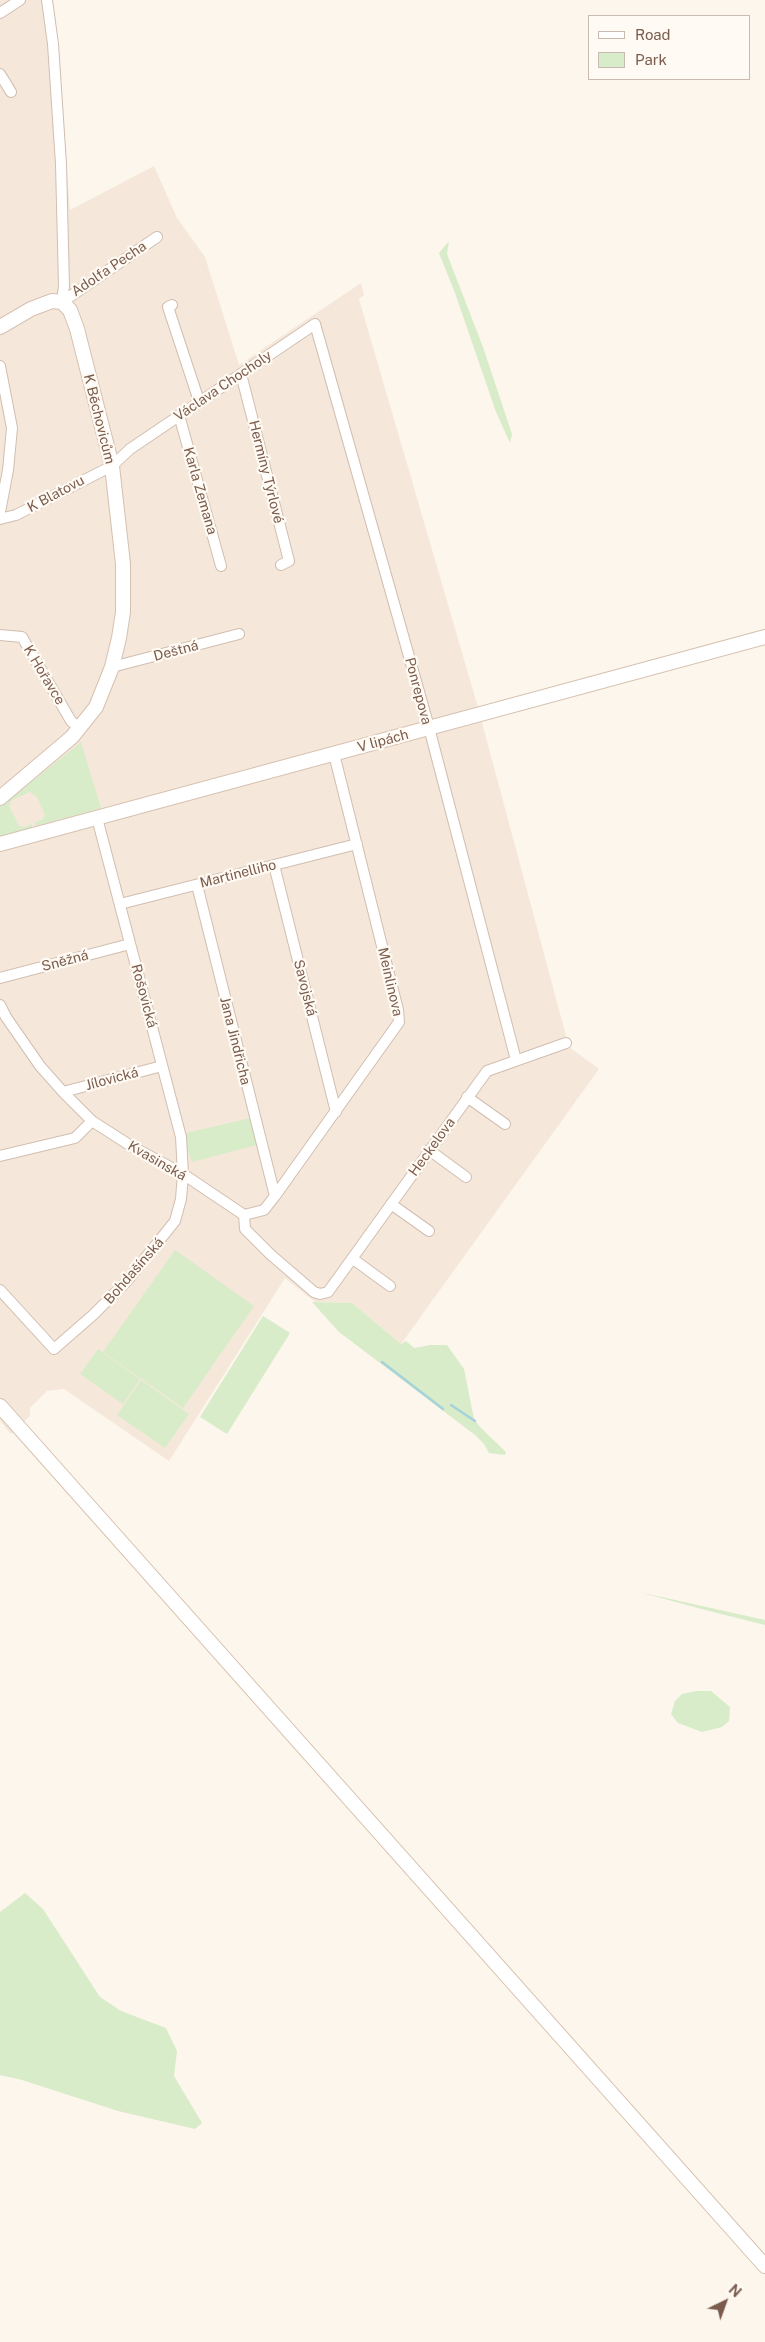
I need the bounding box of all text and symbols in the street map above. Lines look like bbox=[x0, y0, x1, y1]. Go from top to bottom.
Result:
legend bbox=[588, 15, 750, 80]
text: Road bbox=[635, 26, 671, 43]
text: Park bbox=[635, 51, 667, 68]
street label: Adolfa Pecha bbox=[68, 238, 150, 300]
street label: Václava Chocholy bbox=[171, 347, 275, 425]
street label: K Běchovicům bbox=[80, 372, 118, 466]
street label: Hermíny Týrlové bbox=[245, 419, 287, 525]
street label: Karla Zemana bbox=[179, 445, 221, 537]
street label: K Blatovu bbox=[25, 472, 87, 516]
street label: Deštná bbox=[152, 637, 200, 665]
street label: K Hořavce bbox=[20, 642, 68, 708]
street label: Ponrepova bbox=[401, 656, 435, 726]
street label: V lipách bbox=[356, 726, 410, 756]
street label: Martinelliho bbox=[198, 856, 278, 892]
street label: Meinlinova bbox=[374, 946, 406, 1018]
street label: Sněžná bbox=[40, 947, 90, 975]
street label: Savojská bbox=[290, 958, 320, 1018]
street label: Rošovická bbox=[127, 962, 161, 1030]
street label: Jana Jindřicha bbox=[216, 995, 254, 1087]
street label: Jílovická bbox=[84, 1064, 140, 1094]
street label: Heckelova bbox=[405, 1115, 459, 1179]
street label: Kvasinská bbox=[125, 1138, 189, 1184]
street label: Bohdašínská bbox=[101, 1234, 167, 1308]
north arrow bbox=[700, 2277, 750, 2327]
text: N bbox=[726, 2281, 744, 2300]

